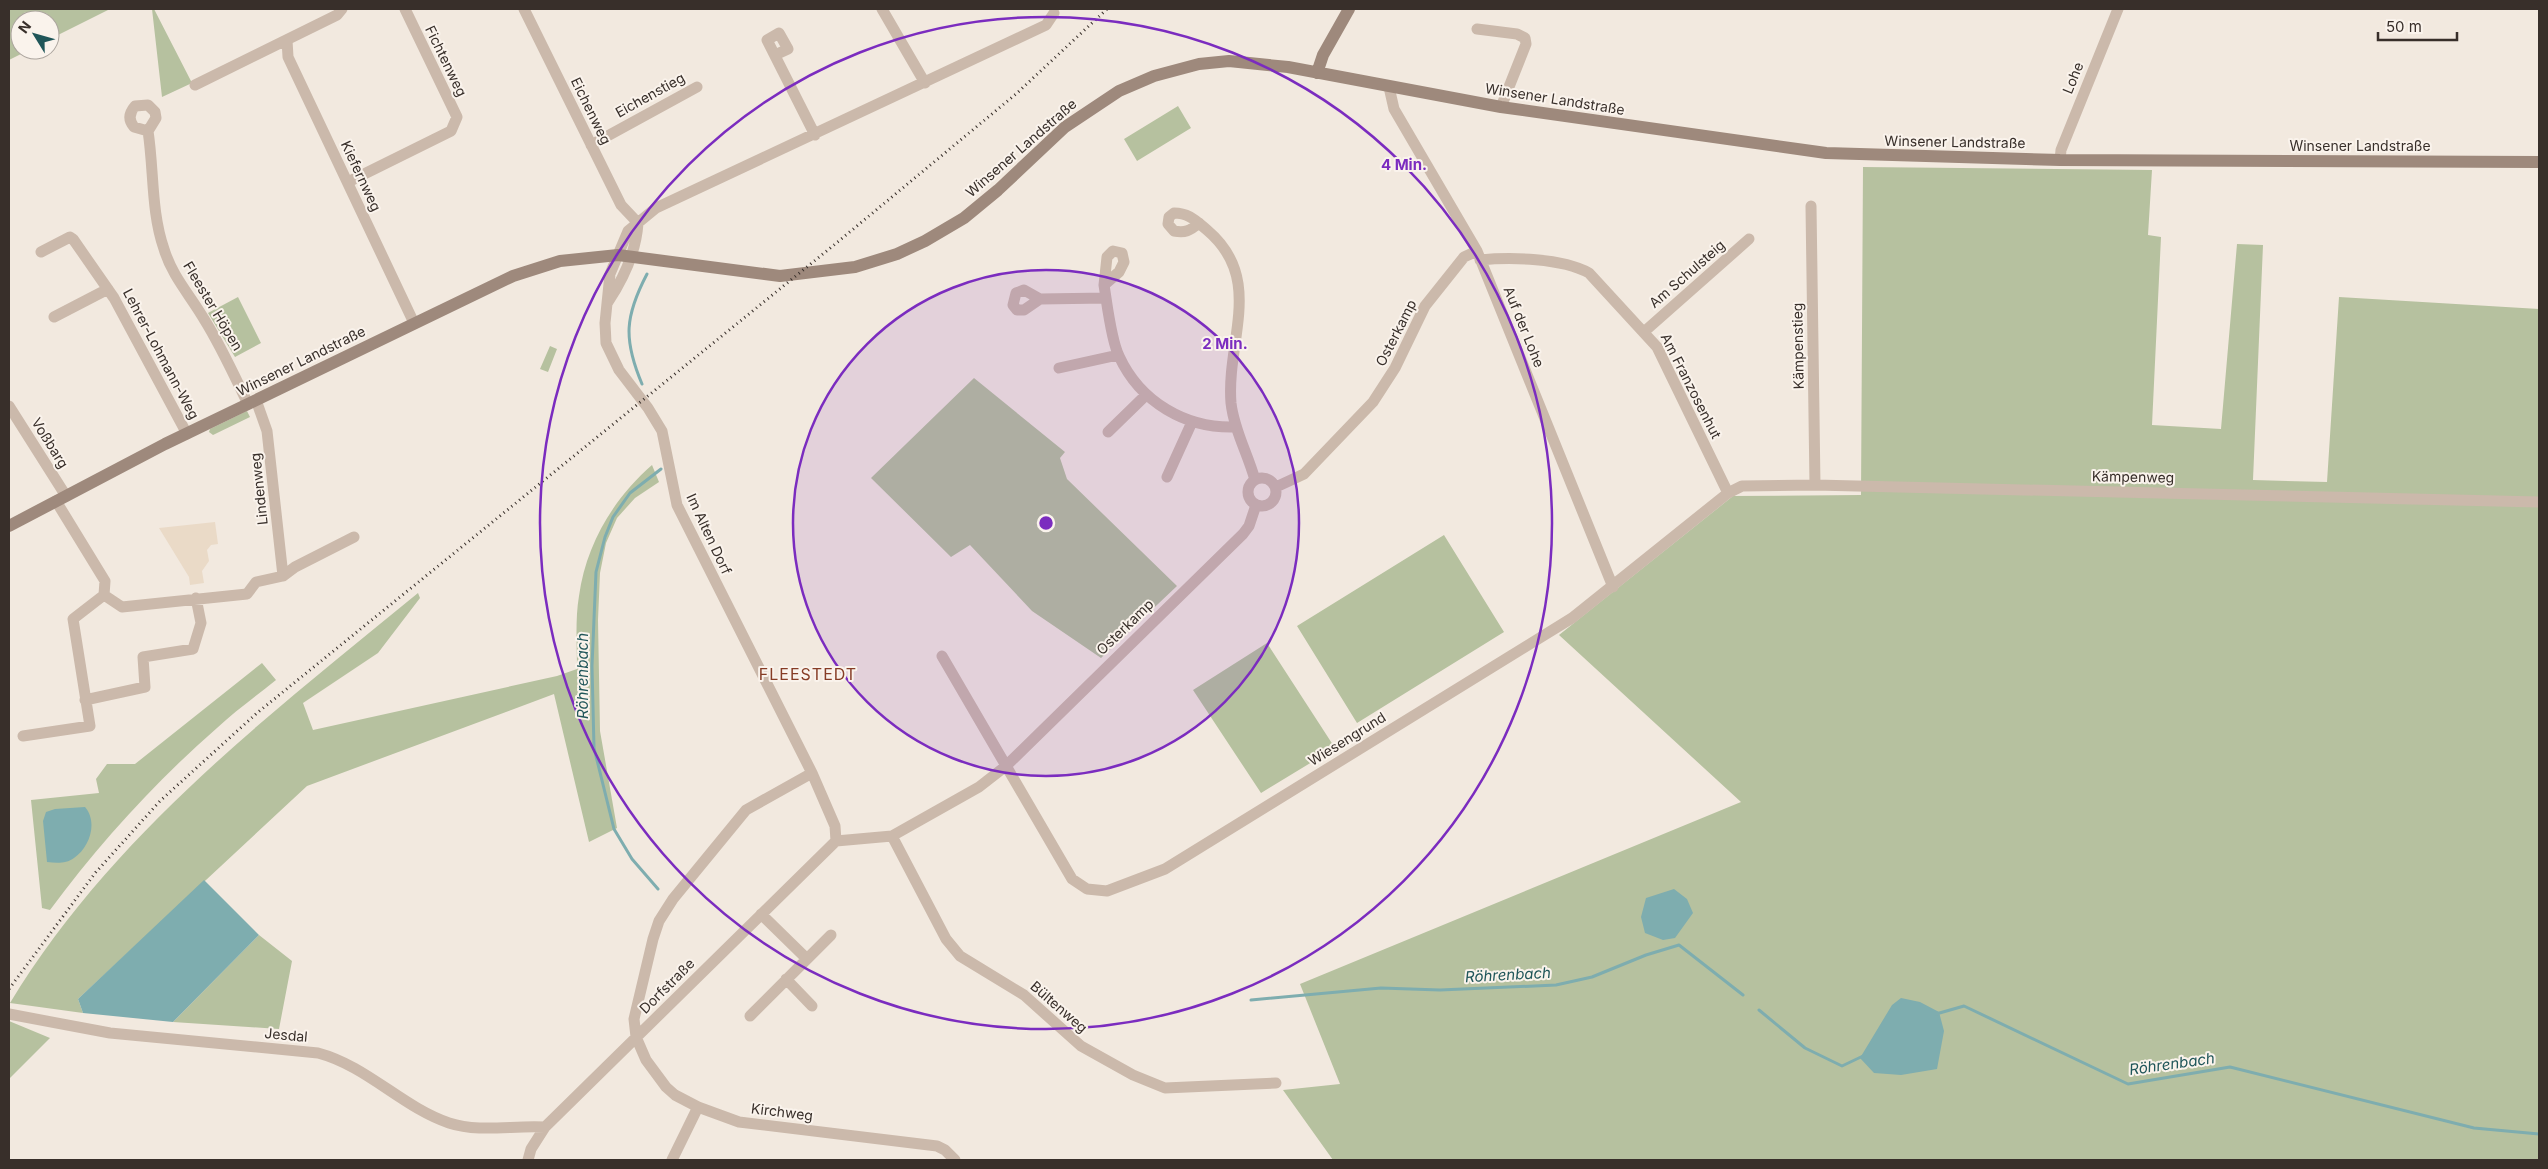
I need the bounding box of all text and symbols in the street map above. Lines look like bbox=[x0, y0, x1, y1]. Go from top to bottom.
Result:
north arrow bbox=[10, 10, 60, 60]
scale bar bbox=[2378, 10, 2457, 42]
text: N bbox=[14, 17, 34, 36]
text: 50 m bbox=[2386, 17, 2422, 36]
street label: Fichtenweg bbox=[422, 23, 471, 99]
street label: Lohe bbox=[2059, 59, 2087, 96]
street label: Eichenstieg bbox=[612, 69, 687, 121]
street label: Eichenweg bbox=[568, 74, 615, 147]
street label: Winsener Landstraße bbox=[1484, 79, 1626, 118]
street label: Winsener Landstraße bbox=[962, 95, 1080, 200]
street label: Winsener Landstraße bbox=[1884, 132, 2026, 151]
street label: Winsener Landstraße bbox=[2289, 137, 2431, 154]
street label: Kiefernweg bbox=[338, 138, 385, 214]
text: 4 Min. bbox=[1381, 155, 1427, 174]
street label: Am Schulsteig bbox=[1645, 236, 1728, 311]
street label: Fleester Höpen bbox=[180, 258, 247, 353]
street label: Auf der Lohe bbox=[1501, 284, 1548, 370]
street label: Lehrer-Lohmann-Weg bbox=[120, 286, 203, 422]
street label: Osterkamp bbox=[1372, 297, 1420, 369]
street label: Kämpenstieg bbox=[1788, 303, 1807, 389]
street label: Winsener Landstraße bbox=[234, 322, 368, 399]
street label: Am Franzosenhut bbox=[1658, 330, 1726, 442]
text: 2 Min. bbox=[1202, 334, 1248, 353]
street label: Voßbarg bbox=[28, 414, 73, 471]
street label: Lindenweg bbox=[246, 452, 271, 526]
street label: Kämpenweg bbox=[2092, 467, 2174, 486]
street label: Im Alten Dorf bbox=[683, 491, 736, 577]
centre of rings bbox=[1037, 514, 1055, 532]
street label: Osterkamp bbox=[1093, 595, 1157, 658]
water label: Röhrenbach bbox=[573, 633, 592, 719]
district label: FLEESTEDT bbox=[759, 664, 857, 684]
street label: Wiesengrund bbox=[1305, 708, 1389, 769]
street label: Dorfstraße bbox=[636, 955, 698, 1017]
water label: Röhrenbach bbox=[1465, 963, 1552, 986]
street label: Bültenweg bbox=[1027, 977, 1091, 1036]
street label: Jesdal bbox=[264, 1024, 308, 1045]
water label: Röhrenbach bbox=[2128, 1048, 2216, 1079]
street label: Kirchweg bbox=[750, 1099, 814, 1124]

